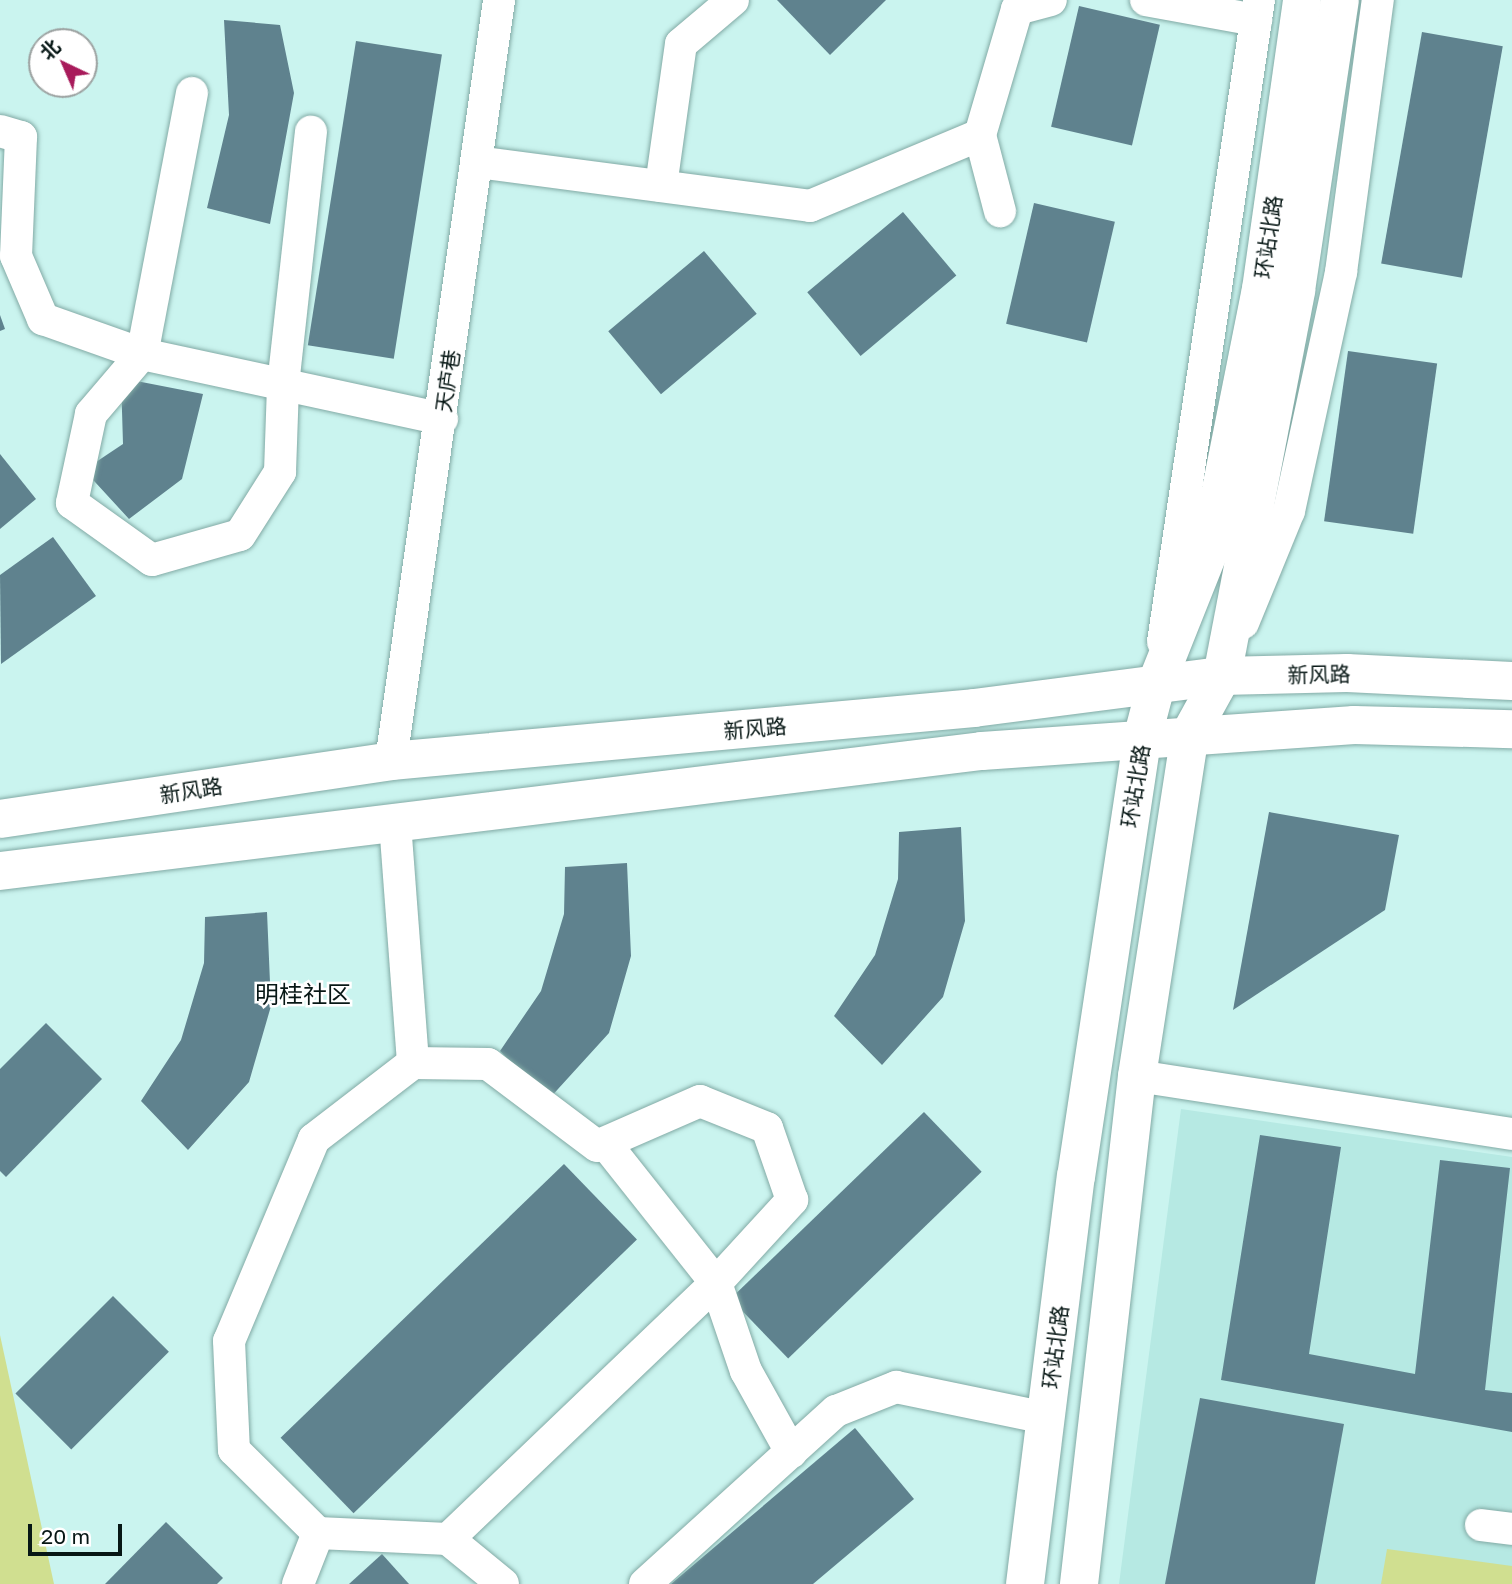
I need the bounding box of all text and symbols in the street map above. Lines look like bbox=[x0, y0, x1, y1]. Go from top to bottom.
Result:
north arrow bbox=[28, 28, 98, 98]
text: 北 bbox=[35, 34, 64, 64]
street label: 环站北路 bbox=[1250, 194, 1286, 280]
street label: 天庐巷 bbox=[430, 348, 464, 414]
street label: 新风路 bbox=[1287, 661, 1351, 687]
street label: 新风路 bbox=[723, 713, 787, 743]
street label: 环站北路 bbox=[1116, 743, 1154, 829]
street label: 新风路 bbox=[158, 773, 224, 807]
district label: 明桂社区 bbox=[255, 980, 351, 1008]
street label: 环站北路 bbox=[1037, 1304, 1073, 1390]
scale bar bbox=[32, 1510, 126, 1554]
text: 20 m bbox=[41, 1523, 90, 1549]

